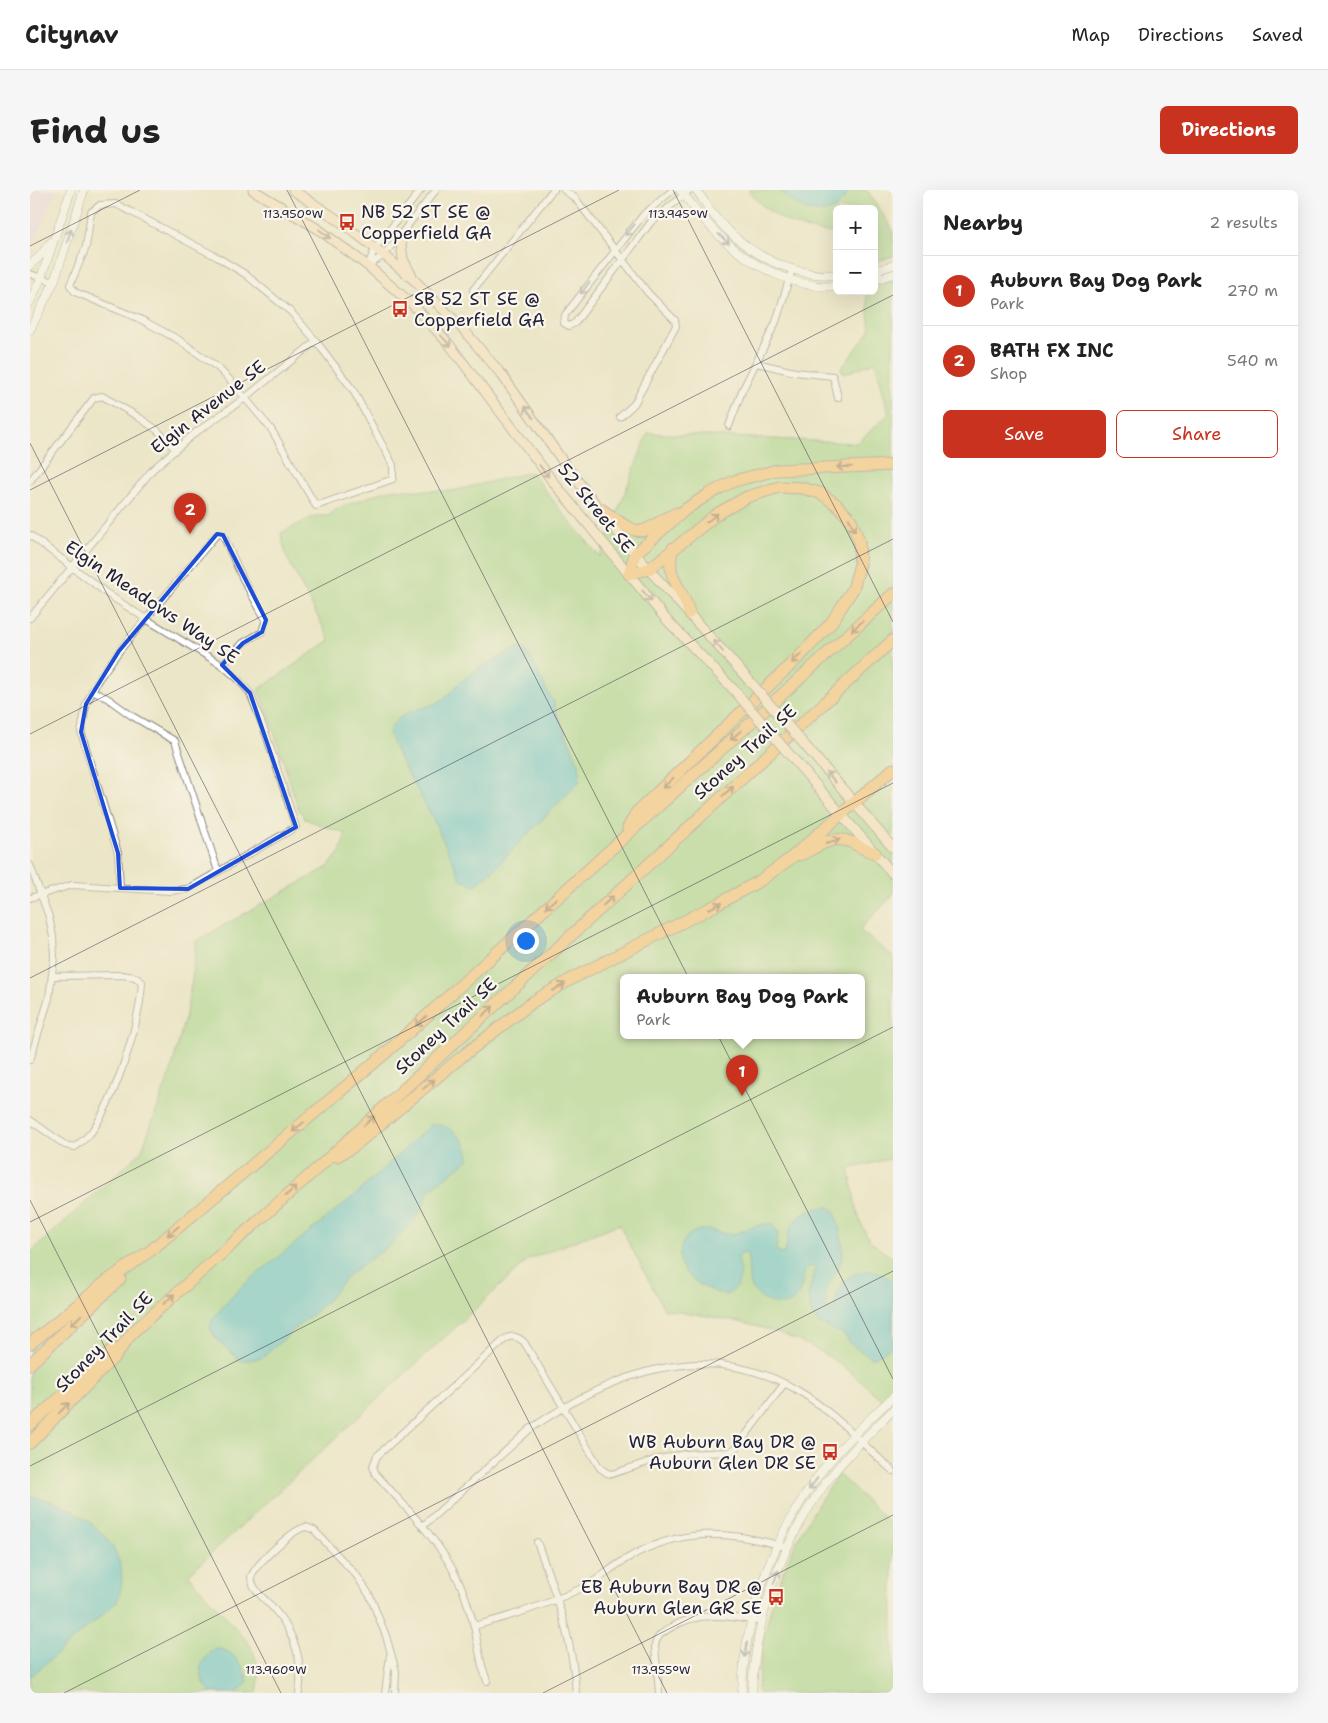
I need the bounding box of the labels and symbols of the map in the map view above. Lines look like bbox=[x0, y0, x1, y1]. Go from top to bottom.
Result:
place label: NB 52 ST SE @ Copperfield GA bbox=[361, 200, 492, 245]
text: 113.950°W bbox=[263, 206, 323, 222]
text: 113.945°W bbox=[648, 206, 708, 222]
bus stop icon: NB 52 ST SE @ Copperfield GA bbox=[337, 212, 357, 232]
one-way arrow bbox=[625, 224, 636, 237]
one-way arrow bbox=[318, 228, 331, 239]
one-way arrow bbox=[65, 229, 74, 245]
one-way arrow bbox=[718, 234, 731, 245]
one-way arrow bbox=[580, 281, 591, 294]
place label: SB 52 ST SE @ Copperfield GA bbox=[414, 287, 545, 332]
bus stop icon: SB 52 ST SE @ Copperfield GA bbox=[390, 299, 410, 319]
one-way arrow bbox=[440, 335, 452, 348]
street label: Elgin Avenue SE bbox=[146, 355, 270, 459]
one-way arrow bbox=[523, 406, 534, 419]
street label: 52 Street SE bbox=[552, 458, 640, 558]
one-way arrow bbox=[837, 462, 853, 471]
one-way arrow bbox=[539, 464, 550, 477]
pin: 2 bbox=[174, 493, 206, 534]
one-way arrow bbox=[705, 513, 719, 523]
one-way arrow bbox=[847, 517, 857, 532]
street label: Elgin Meadows Way SE bbox=[60, 535, 244, 669]
one-way arrow bbox=[642, 589, 653, 602]
one-way arrow bbox=[850, 620, 863, 632]
one-way arrow bbox=[712, 639, 724, 652]
one-way arrow bbox=[792, 652, 804, 664]
street label: Stoney Trail SE bbox=[688, 699, 802, 805]
one-way arrow bbox=[730, 729, 743, 741]
one-way arrow bbox=[826, 771, 837, 784]
one-way arrow bbox=[661, 777, 674, 789]
one-way arrow bbox=[722, 785, 735, 797]
one-way arrow bbox=[825, 836, 841, 845]
one-way arrow bbox=[602, 895, 615, 907]
one-way arrow bbox=[545, 897, 558, 909]
one-way arrow bbox=[707, 901, 722, 910]
your location bbox=[513, 928, 539, 954]
street label: Stoney Trail SE bbox=[390, 972, 502, 1080]
one-way arrow bbox=[551, 981, 565, 991]
one-way arrow bbox=[482, 1005, 495, 1016]
one-way arrow bbox=[414, 1015, 427, 1027]
pin: 1 bbox=[726, 1055, 758, 1096]
one-way arrow bbox=[422, 1078, 435, 1090]
one-way arrow bbox=[362, 1115, 375, 1127]
one-way arrow bbox=[291, 1121, 304, 1132]
one-way arrow bbox=[285, 1186, 298, 1197]
one-way arrow bbox=[167, 1225, 180, 1236]
street label: Stoney Trail SE bbox=[50, 1286, 158, 1398]
one-way arrow bbox=[163, 1293, 176, 1305]
one-way arrow bbox=[70, 1314, 83, 1326]
one-way arrow bbox=[58, 1402, 70, 1415]
place label: WB Auburn Bay DR @ Auburn Glen DR SE bbox=[628, 1430, 816, 1475]
bus stop icon: WB Auburn Bay DR @ Auburn Glen DR SE bbox=[820, 1442, 840, 1462]
one-way arrow bbox=[808, 1477, 818, 1491]
one-way arrow bbox=[772, 1570, 781, 1585]
place label: EB Auburn Bay DR @ Auburn Glen GR SE bbox=[581, 1575, 762, 1620]
bus stop icon: EB Auburn Bay DR @ Auburn Glen GR SE bbox=[766, 1587, 786, 1607]
one-way arrow bbox=[741, 1641, 751, 1657]
text: 113.960°W bbox=[245, 1662, 307, 1678]
text: 113.955°W bbox=[631, 1662, 691, 1678]

